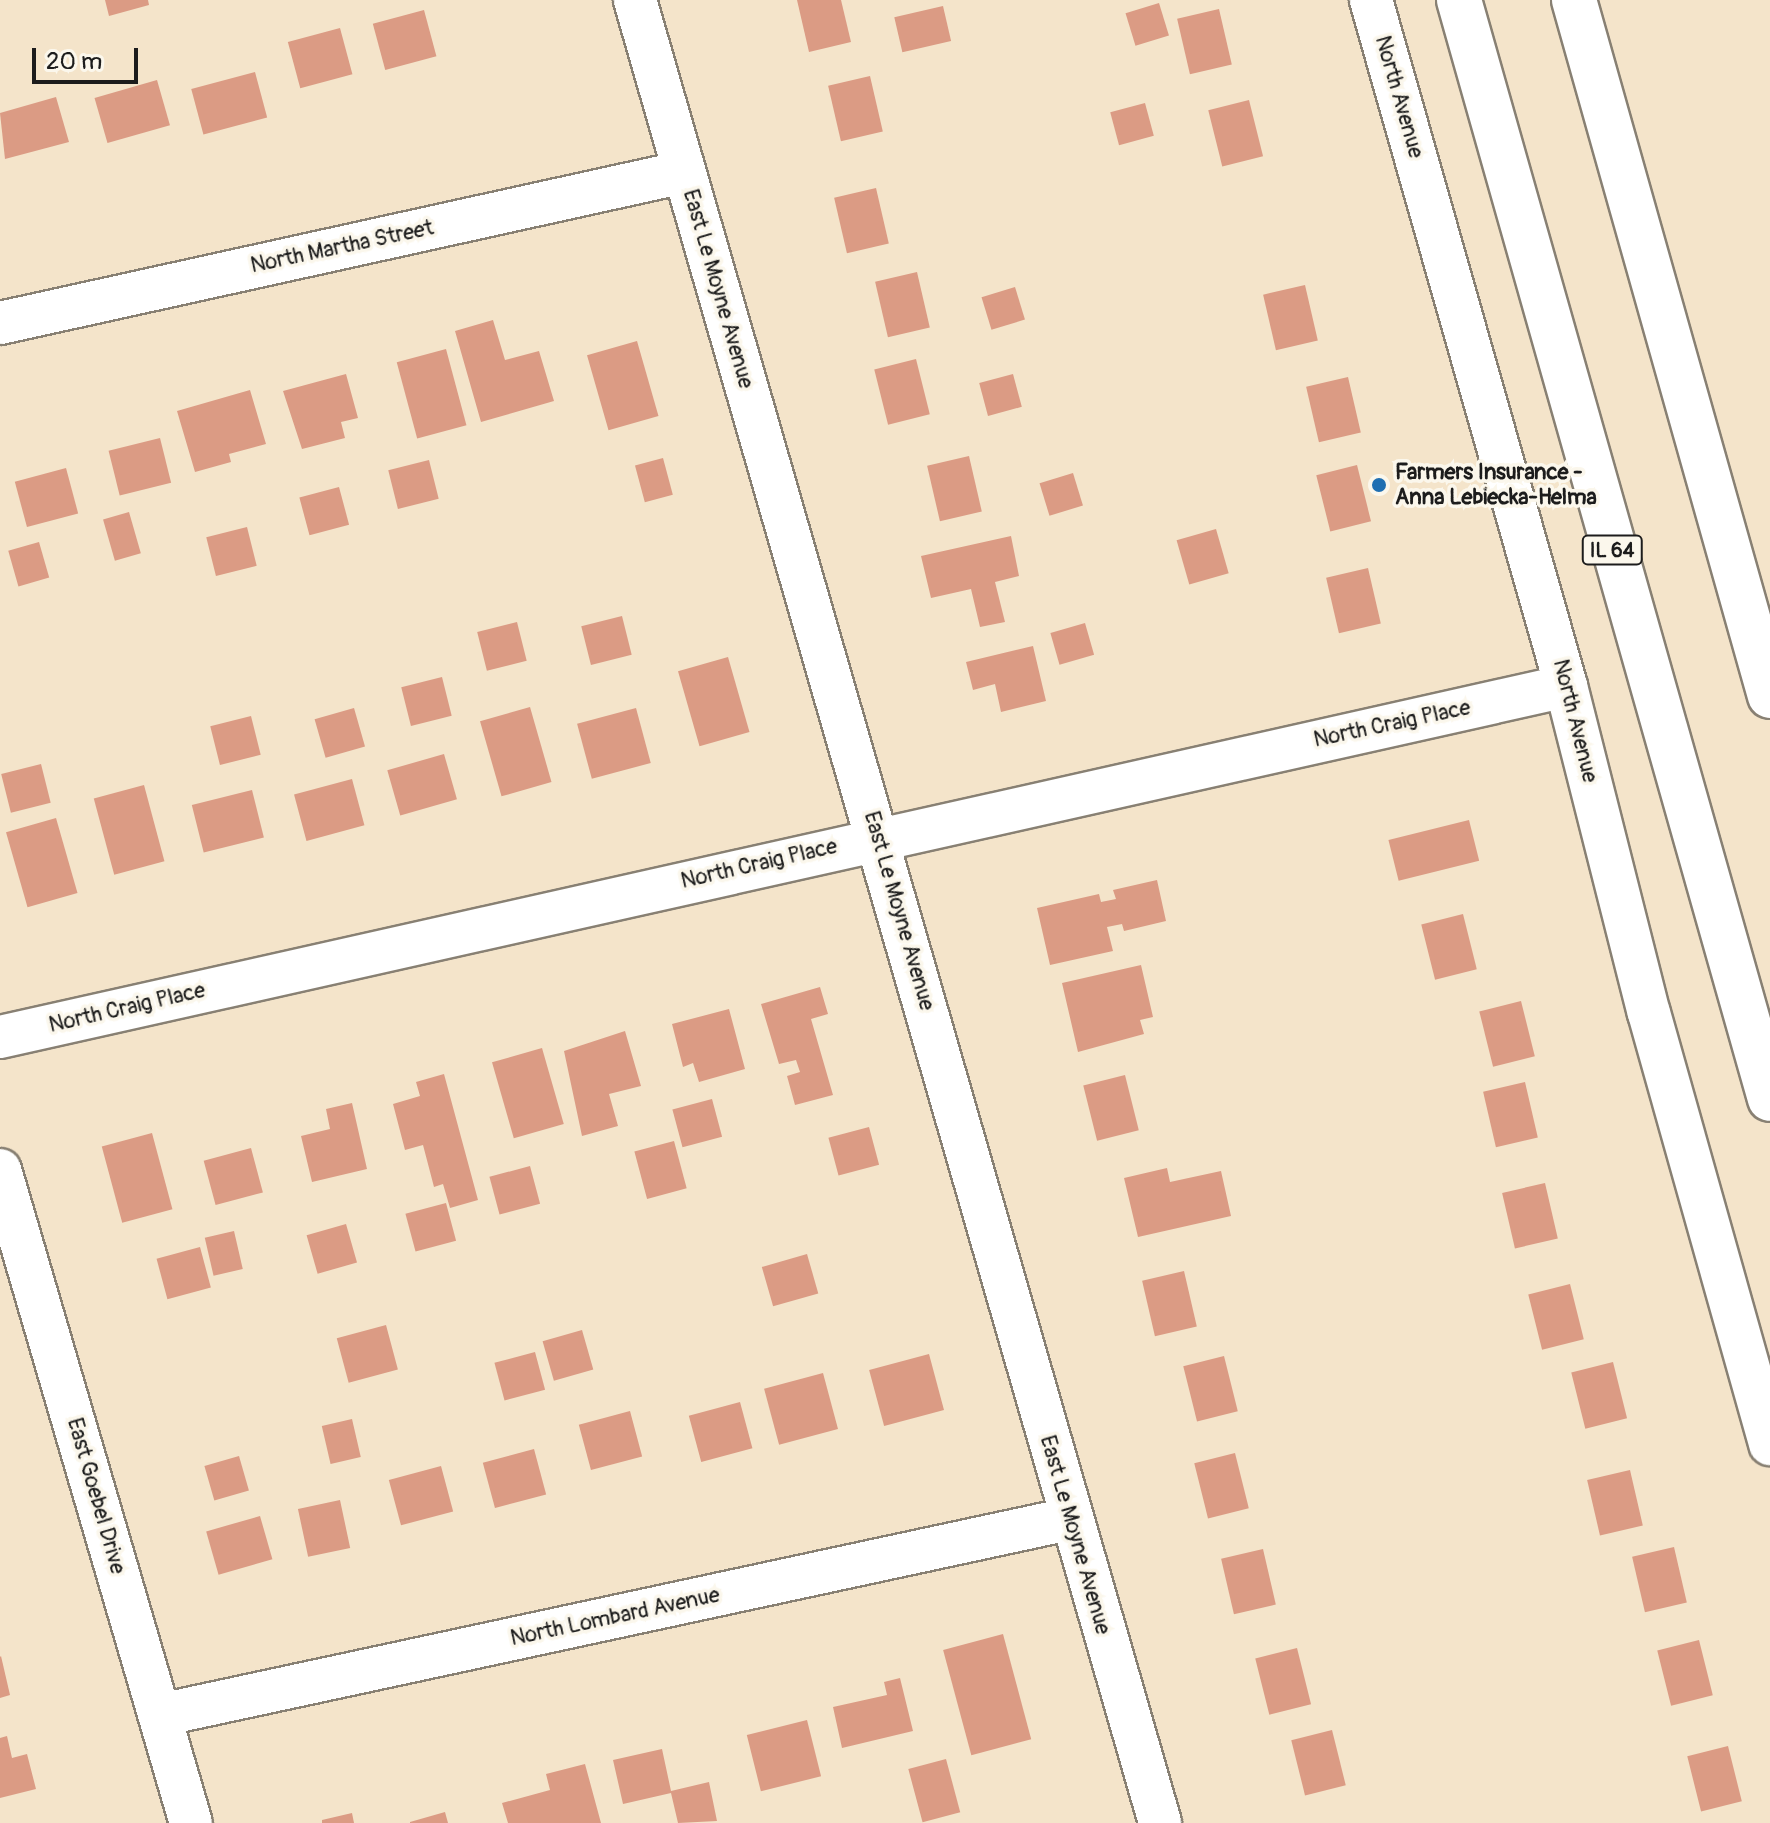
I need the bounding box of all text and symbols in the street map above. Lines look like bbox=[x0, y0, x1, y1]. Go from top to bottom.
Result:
scale bar bbox=[36, 32, 142, 82]
street label: North Avenue bbox=[1369, 33, 1429, 161]
text: 20 m bbox=[46, 47, 102, 76]
street label: East Le Moyne Avenue bbox=[677, 186, 759, 392]
street label: North Martha Street bbox=[248, 215, 436, 279]
place label: Farmers Insurance - Anna Lebiecka-Helma bbox=[1395, 459, 1597, 510]
marker: Farmers Insurance - Anna Lebiecka-Helma bbox=[1370, 476, 1388, 494]
road number: IL 64 bbox=[1580, 534, 1644, 566]
street label: North Avenue bbox=[1547, 657, 1603, 785]
street label: North Craig Place bbox=[1311, 695, 1473, 753]
street label: East Le Moyne Avenue bbox=[858, 808, 940, 1014]
street label: North Craig Place bbox=[678, 833, 840, 895]
street label: North Craig Place bbox=[46, 977, 208, 1039]
street label: East Goebel Drive bbox=[61, 1415, 131, 1577]
street label: East Le Moyne Avenue bbox=[1034, 1432, 1116, 1638]
street label: North Lombard Avenue bbox=[508, 1582, 722, 1652]

